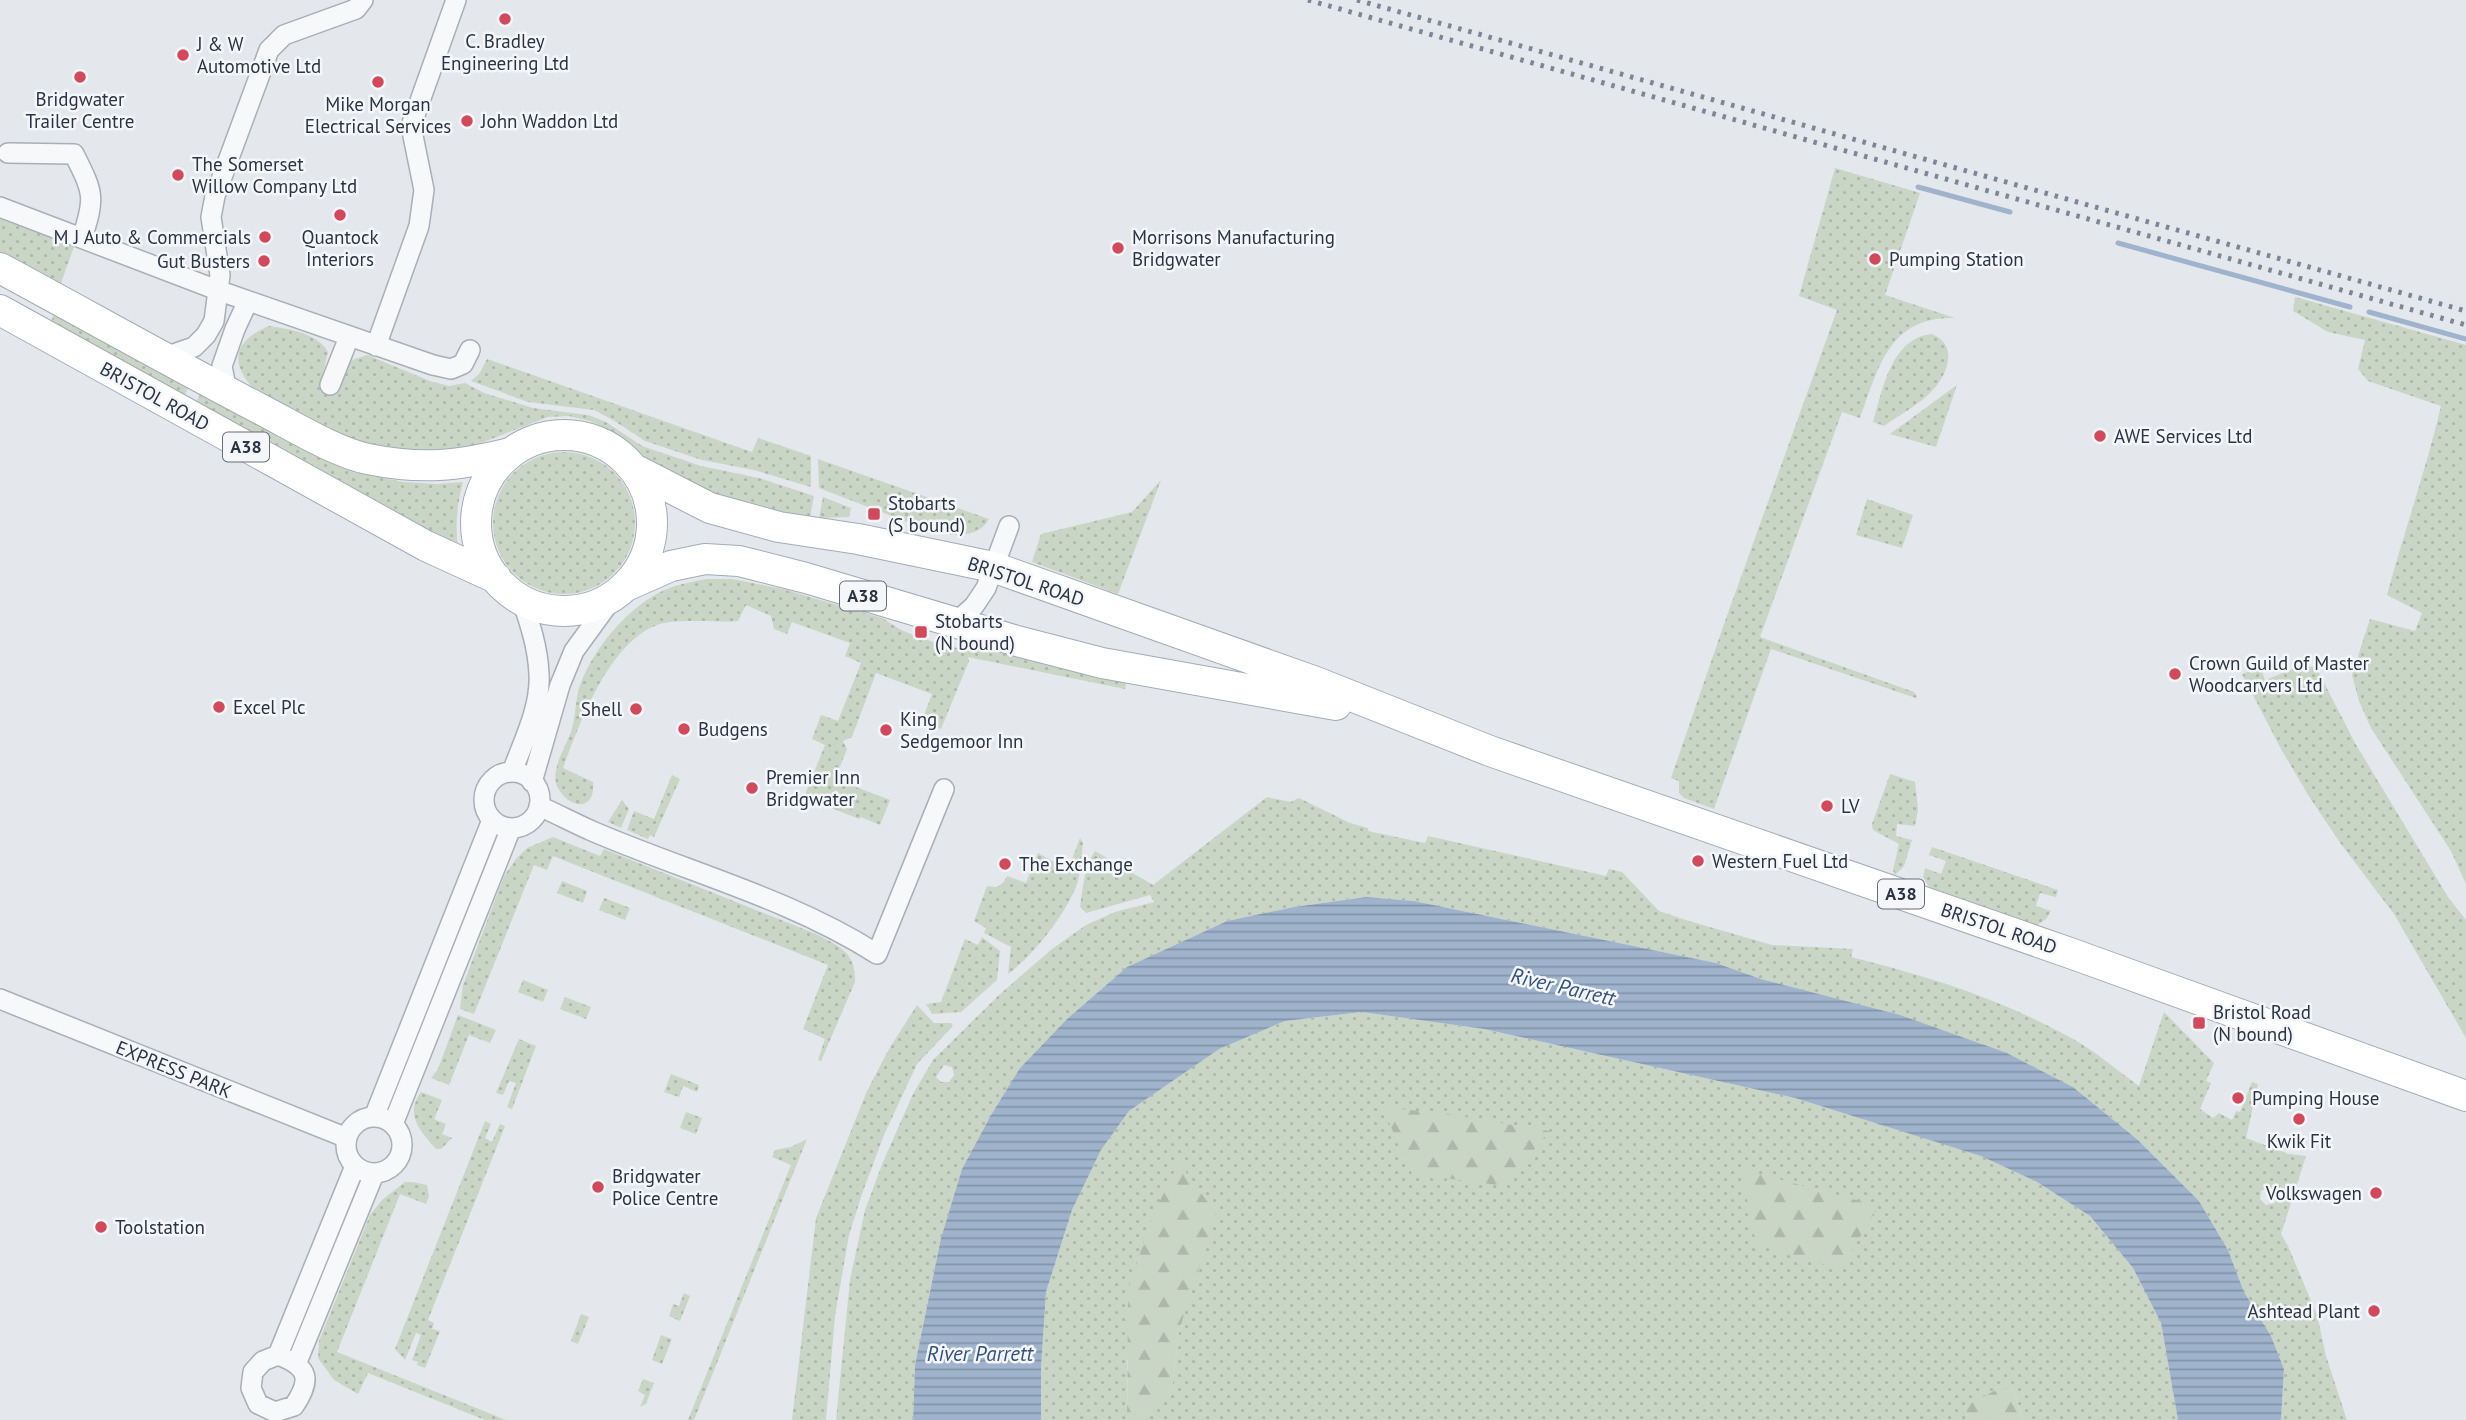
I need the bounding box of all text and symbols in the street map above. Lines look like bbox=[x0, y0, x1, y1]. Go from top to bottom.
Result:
marker: C. Bradley Engineering Ltd bbox=[497, 11, 513, 27]
place label: C. Bradley Engineering Ltd bbox=[441, 29, 569, 75]
place label: J & W Automotive Ltd bbox=[196, 32, 321, 78]
marker: J & W Automotive Ltd bbox=[175, 47, 191, 63]
marker: Bridgwater Trailer Centre bbox=[72, 69, 88, 85]
marker: Mike Morgan Electrical Services bbox=[370, 74, 386, 90]
place label: Bridgwater Trailer Centre bbox=[25, 87, 135, 133]
place label: Mike Morgan Electrical Services bbox=[305, 92, 451, 138]
place label: John Waddon Ltd bbox=[480, 109, 618, 133]
marker: John Waddon Ltd bbox=[459, 113, 475, 129]
place label: The Somerset Willow Company Ltd bbox=[192, 152, 357, 198]
marker: The Somerset Willow Company Ltd bbox=[170, 167, 186, 183]
marker: Quantock Interiors bbox=[332, 207, 348, 223]
place label: M J Auto & Commercials bbox=[54, 225, 251, 249]
place label: Quantock Interiors bbox=[301, 225, 379, 271]
place label: Morrisons Manufacturing Bridgwater bbox=[1132, 225, 1335, 271]
marker: M J Auto & Commercials bbox=[257, 229, 273, 245]
marker: Morrisons Manufacturing Bridgwater bbox=[1110, 240, 1126, 256]
place label: Pumping Station bbox=[1889, 247, 2024, 271]
place label: Gut Busters bbox=[157, 249, 250, 273]
marker: Pumping Station bbox=[1867, 251, 1883, 267]
marker: Gut Busters bbox=[256, 253, 272, 269]
street label: BRISTOL ROAD bbox=[96, 356, 214, 436]
place label: AWE Services Ltd bbox=[2114, 424, 2253, 448]
marker: AWE Services Ltd bbox=[2092, 428, 2108, 444]
road number: A38 bbox=[223, 432, 269, 462]
place label: Stobarts (S bound) bbox=[888, 491, 965, 537]
marker: Stobarts (S bound) bbox=[866, 506, 882, 522]
street label: BRISTOL ROAD bbox=[965, 551, 1087, 611]
road number: A38 bbox=[840, 582, 886, 610]
place label: Stobarts (N bound) bbox=[935, 609, 1015, 655]
marker: Stobarts (N bound) bbox=[913, 624, 929, 640]
place label: Crown Guild of Master Woodcarvers Ltd bbox=[2189, 651, 2370, 697]
marker: Crown Guild of Master Woodcarvers Ltd bbox=[2167, 666, 2183, 682]
place label: Excel Plc bbox=[233, 695, 306, 719]
place label: Shell bbox=[581, 697, 622, 721]
marker: Excel Plc bbox=[211, 699, 227, 715]
marker: Shell bbox=[628, 701, 644, 717]
place label: King Sedgemoor Inn bbox=[900, 707, 1023, 753]
place label: Budgens bbox=[698, 717, 768, 741]
marker: Budgens bbox=[676, 721, 692, 737]
marker: King Sedgemoor Inn bbox=[878, 722, 894, 738]
place label: Premier Inn Bridgwater bbox=[766, 765, 860, 811]
marker: Premier Inn Bridgwater bbox=[744, 780, 760, 796]
place label: LV bbox=[1841, 794, 1860, 818]
marker: LV bbox=[1819, 798, 1835, 814]
place label: Western Fuel Ltd bbox=[1712, 849, 1848, 873]
place label: The Exchange bbox=[1019, 852, 1133, 876]
marker: Western Fuel Ltd bbox=[1690, 853, 1706, 869]
marker: The Exchange bbox=[997, 856, 1013, 872]
road number: A38 bbox=[1878, 880, 1924, 908]
street label: BRISTOL ROAD bbox=[1938, 897, 2060, 959]
water label: River Parrett bbox=[1508, 961, 1619, 1012]
place label: Bristol Road (N bound) bbox=[2213, 1000, 2311, 1046]
marker: Bristol Road (N bound) bbox=[2191, 1015, 2207, 1031]
street label: EXPRESS PARK bbox=[113, 1035, 235, 1103]
place label: Pumping House bbox=[2252, 1086, 2380, 1110]
marker: Pumping House bbox=[2230, 1090, 2246, 1106]
marker: Kwik Fit bbox=[2291, 1111, 2307, 1127]
place label: Kwik Fit bbox=[2267, 1129, 2332, 1153]
place label: Bridgwater Police Centre bbox=[612, 1164, 718, 1210]
marker: Bridgwater Police Centre bbox=[590, 1179, 606, 1195]
place label: Volkswagen bbox=[2265, 1181, 2362, 1205]
marker: Volkswagen bbox=[2368, 1185, 2384, 1201]
place label: Toolstation bbox=[115, 1215, 205, 1239]
marker: Toolstation bbox=[93, 1219, 109, 1235]
place label: Ashtead Plant bbox=[2247, 1299, 2361, 1323]
marker: Ashtead Plant bbox=[2366, 1303, 2382, 1319]
water label: River Parrett bbox=[927, 1340, 1035, 1367]

